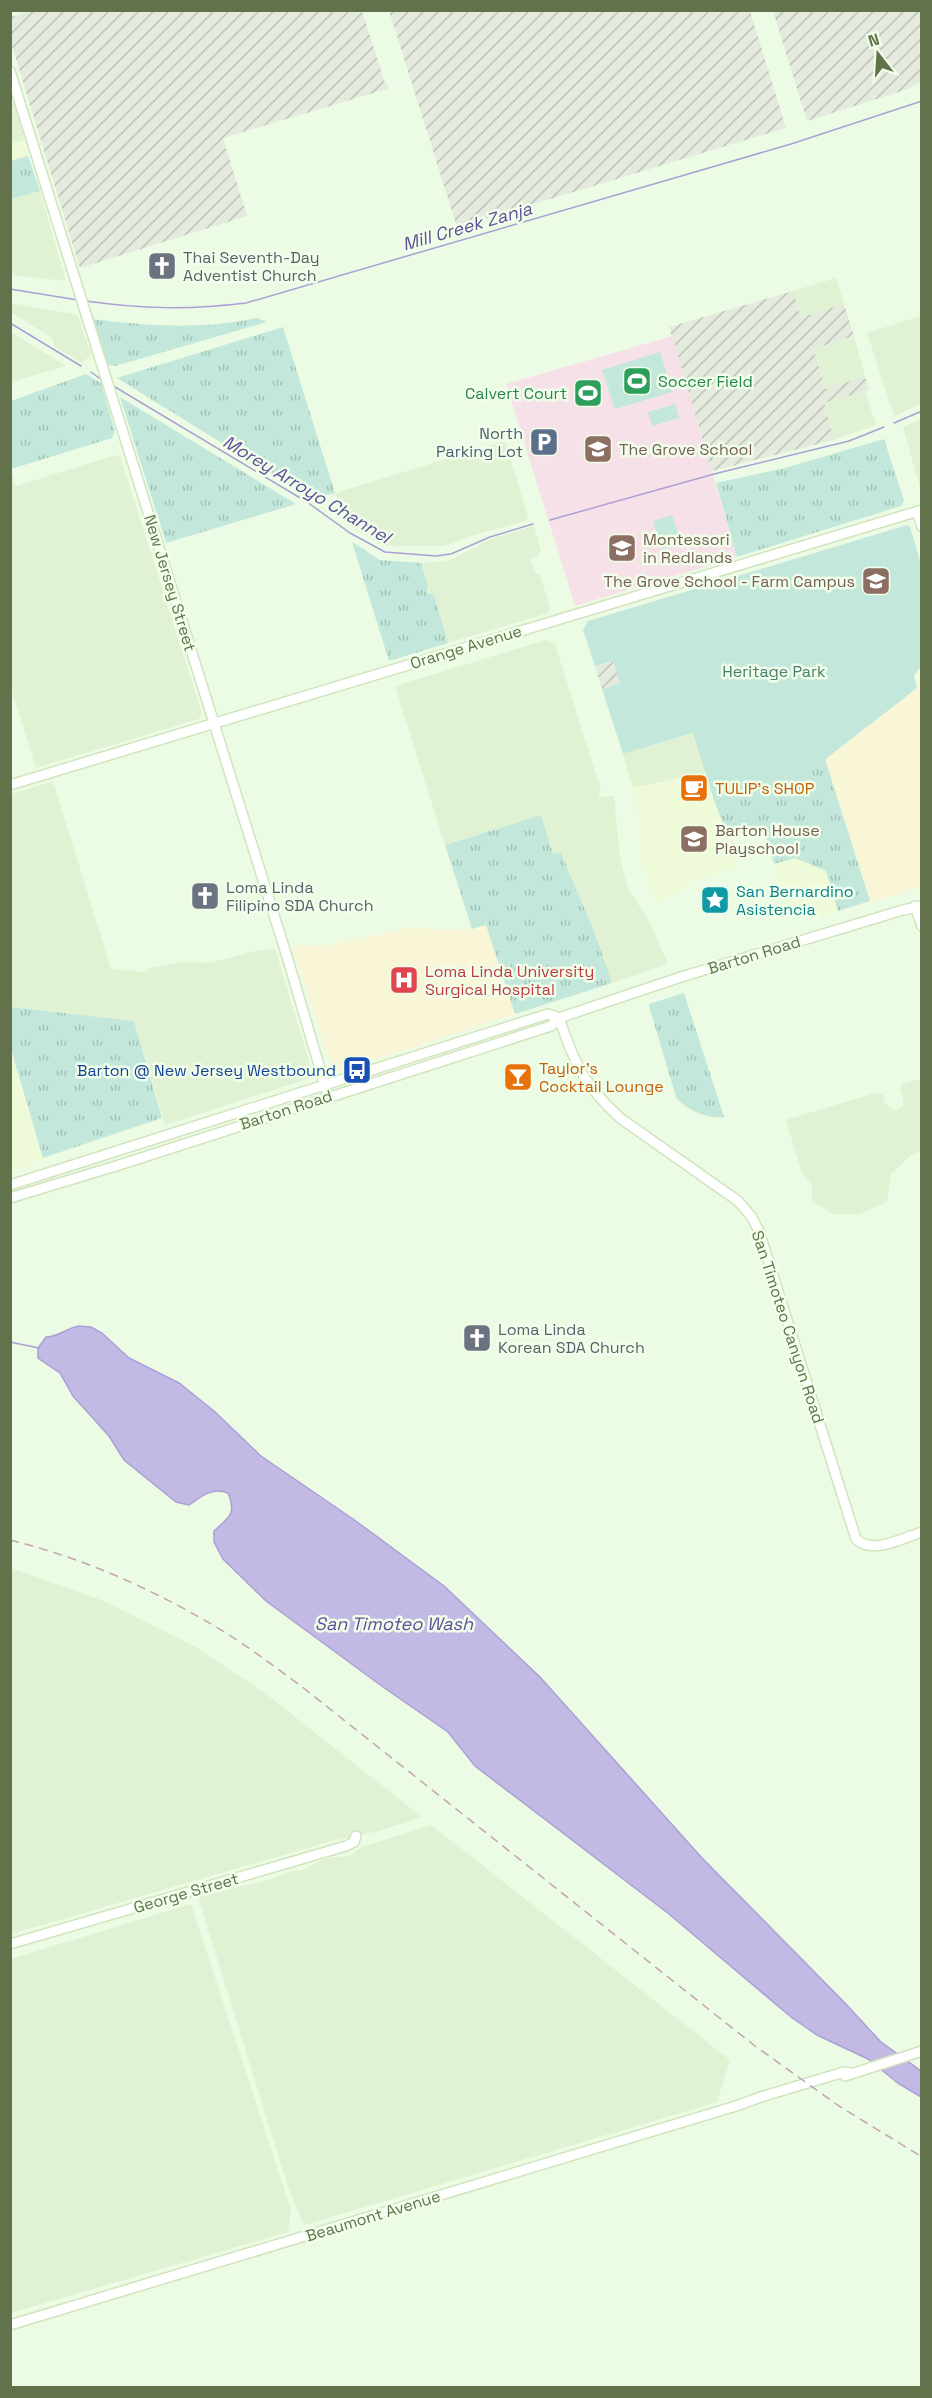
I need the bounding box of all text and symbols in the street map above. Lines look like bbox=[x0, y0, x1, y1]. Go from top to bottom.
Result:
north arrow bbox=[848, 24, 908, 84]
text: N bbox=[866, 29, 882, 52]
water label: Mill Creek Zanja bbox=[400, 196, 535, 255]
place label: Thai Seventh-Day Adventist Church bbox=[183, 247, 320, 286]
church icon: Thai Seventh-Day Adventist Church bbox=[146, 250, 178, 282]
sports icon: Soccer Field bbox=[621, 365, 653, 397]
place label: Soccer Field bbox=[658, 371, 753, 392]
sports icon: Calvert Court bbox=[572, 377, 604, 409]
place label: Calvert Court bbox=[465, 383, 567, 404]
place label: North Parking Lot bbox=[436, 423, 523, 462]
parking icon: North Parking Lot bbox=[528, 426, 560, 458]
water label: Morey Arroyo Channel bbox=[219, 430, 397, 550]
school or university icon: The Grove School bbox=[582, 433, 614, 465]
place label: The Grove School bbox=[619, 439, 752, 460]
street label: New Jersey Street bbox=[139, 512, 201, 654]
place label: Montessori in Redlands bbox=[643, 529, 732, 568]
school or university icon: Montessori in Redlands bbox=[606, 532, 638, 564]
school or university icon: The Grove School - Farm Campus bbox=[860, 565, 892, 597]
place label: The Grove School - Farm Campus bbox=[604, 571, 855, 592]
street label: Orange Avenue bbox=[408, 620, 524, 674]
park label: Heritage Park bbox=[722, 661, 826, 682]
cafe icon: TULIP's SHOP bbox=[678, 772, 710, 804]
place label: TULIP's SHOP bbox=[715, 778, 815, 799]
place label: Barton House Playschool bbox=[715, 820, 820, 859]
school or university icon: Barton House Playschool bbox=[678, 823, 710, 855]
place label: Loma Linda Filipino SDA Church bbox=[226, 877, 373, 916]
church icon: Loma Linda Filipino SDA Church bbox=[189, 880, 221, 912]
place label: San Bernardino Asistencia bbox=[736, 881, 854, 920]
place icon: San Bernardino Asistencia bbox=[699, 884, 731, 916]
street label: Barton Road bbox=[705, 931, 803, 979]
place label: Loma Linda University Surgical Hospital bbox=[425, 961, 594, 1000]
hospital icon: Loma Linda University Surgical Hospital bbox=[388, 964, 420, 996]
bus stop icon: Barton @ New Jersey Westbound bbox=[341, 1054, 373, 1086]
place label: Taylor's Cocktail Lounge bbox=[539, 1058, 664, 1097]
place label: Barton @ New Jersey Westbound bbox=[77, 1060, 336, 1081]
bar icon: Taylor's Cocktail Lounge bbox=[502, 1061, 534, 1093]
street label: Barton Road bbox=[237, 1085, 335, 1135]
street label: San Timoteo Canyon Road bbox=[747, 1228, 829, 1426]
place label: Loma Linda Korean SDA Church bbox=[498, 1319, 645, 1358]
church icon: Loma Linda Korean SDA Church bbox=[461, 1322, 493, 1354]
water label: San Timoteo Wash bbox=[315, 1612, 474, 1635]
street label: George Street bbox=[131, 1868, 241, 1918]
street label: Beaumont Avenue bbox=[303, 2186, 443, 2246]

